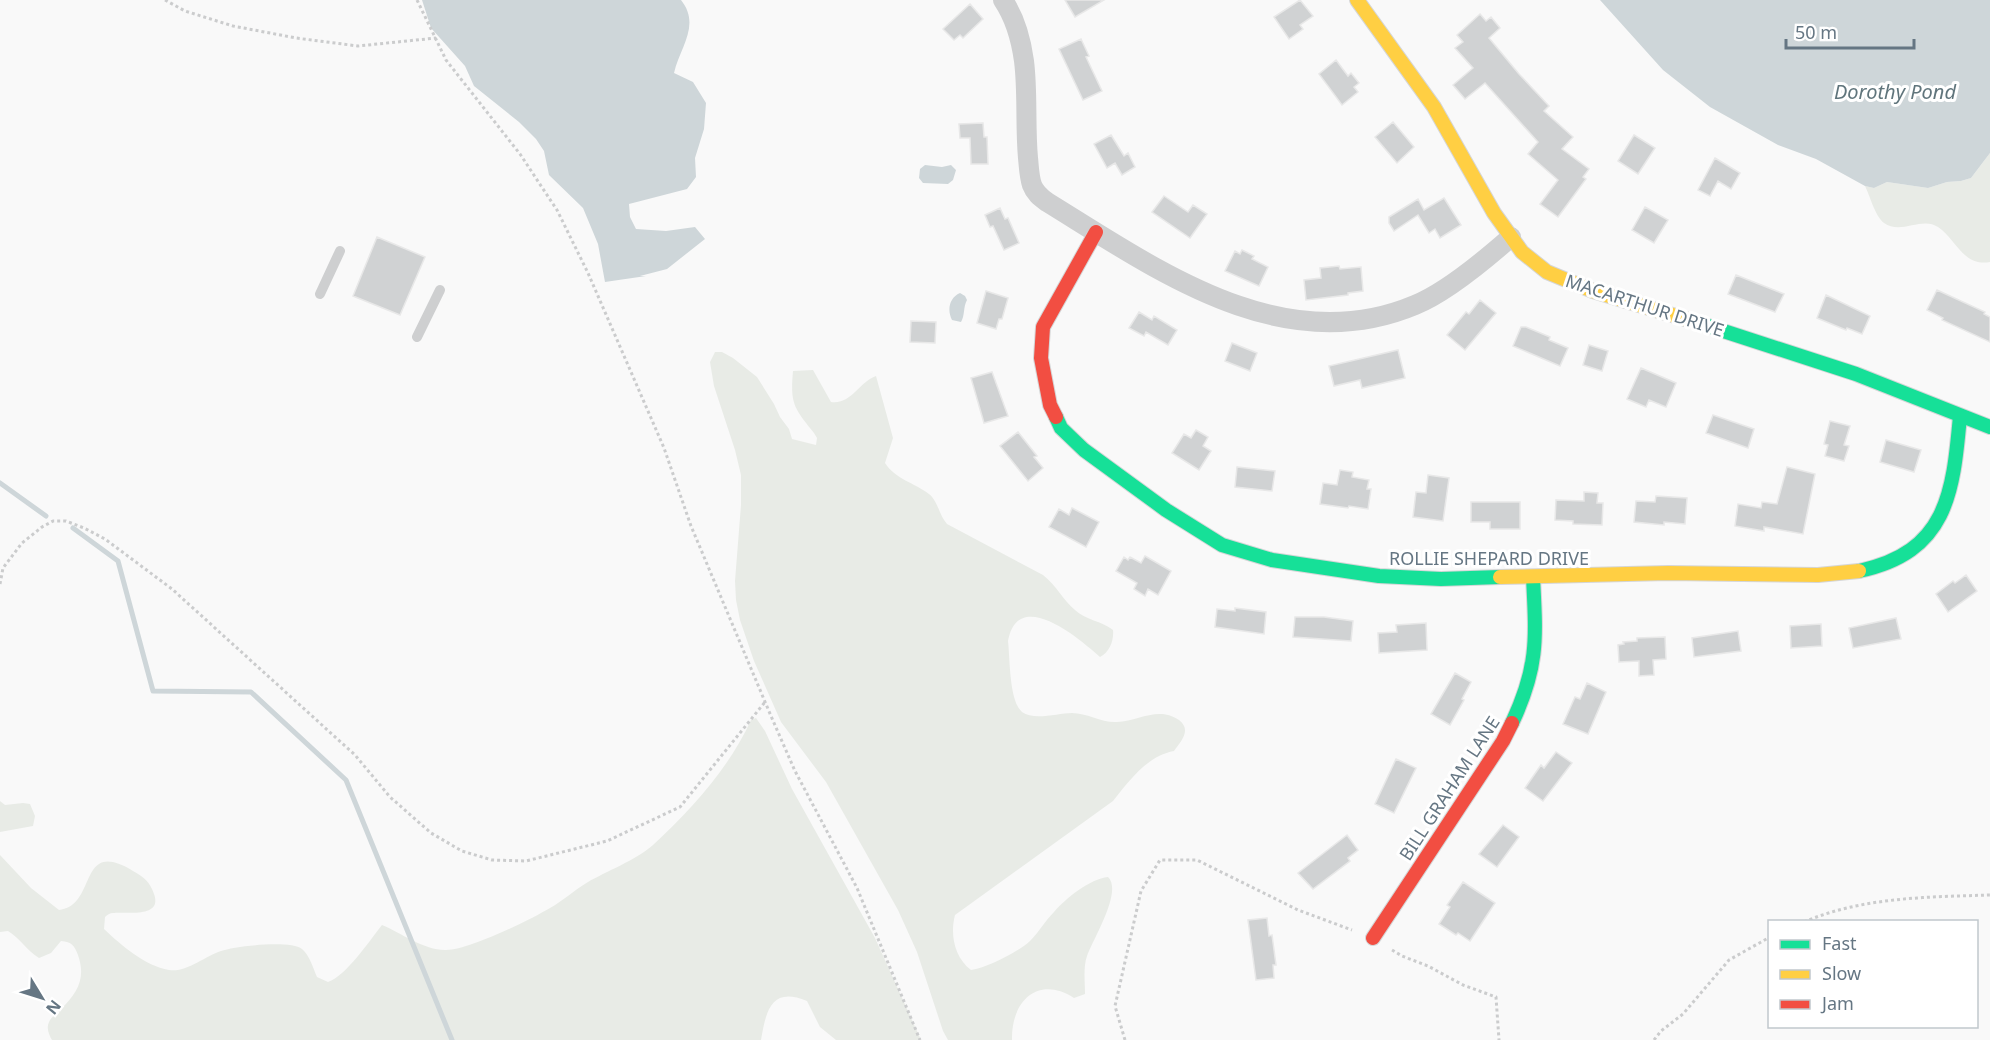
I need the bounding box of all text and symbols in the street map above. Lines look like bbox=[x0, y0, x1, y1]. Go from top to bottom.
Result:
scale bar bbox=[1786, 12, 1914, 50]
text: 50 m bbox=[1795, 20, 1837, 44]
water label: Dorothy Pond bbox=[1834, 78, 1956, 105]
street label: MACARTHUR DRIVE bbox=[1563, 268, 1727, 342]
street label: ROLLIE SHEPARD DRIVE bbox=[1389, 546, 1589, 570]
street label: BILL GRAHAM LANE bbox=[1393, 711, 1505, 865]
legend bbox=[1768, 920, 1978, 1028]
text: Fast bbox=[1822, 931, 1857, 955]
text: Slow bbox=[1822, 961, 1861, 985]
north arrow bbox=[12, 968, 72, 1028]
text: Jam bbox=[1820, 991, 1854, 1015]
text: N bbox=[41, 995, 66, 1019]

